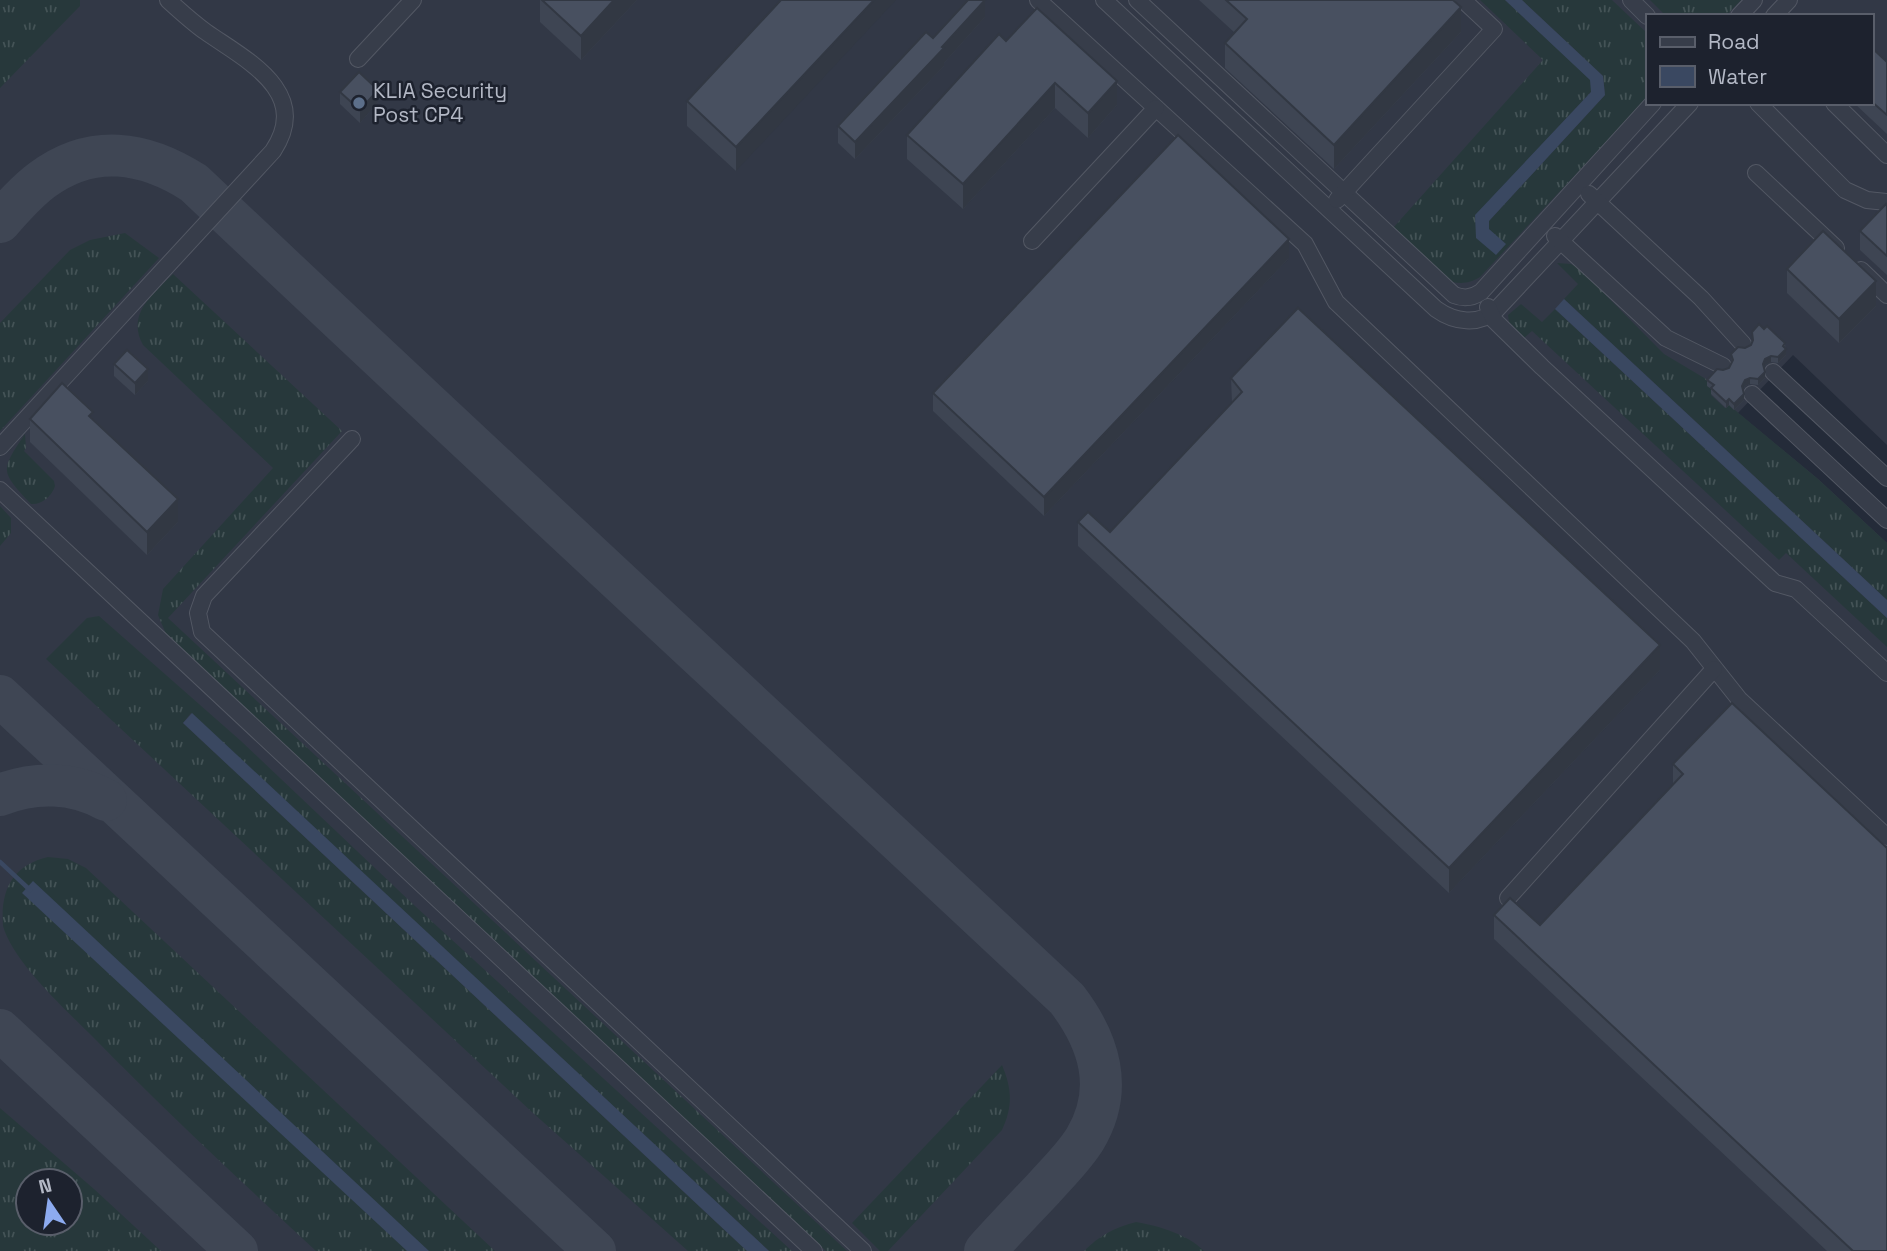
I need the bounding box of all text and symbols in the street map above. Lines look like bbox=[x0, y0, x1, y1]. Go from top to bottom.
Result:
legend bbox=[1646, 14, 1873, 105]
text: Road bbox=[1708, 28, 1760, 55]
text: Water bbox=[1708, 63, 1767, 90]
place label: KLIA Security Post CP4 bbox=[373, 77, 507, 128]
marker: KLIA Security Post CP4 bbox=[351, 95, 367, 111]
north arrow bbox=[14, 1167, 84, 1237]
text: N bbox=[36, 1172, 54, 1200]

